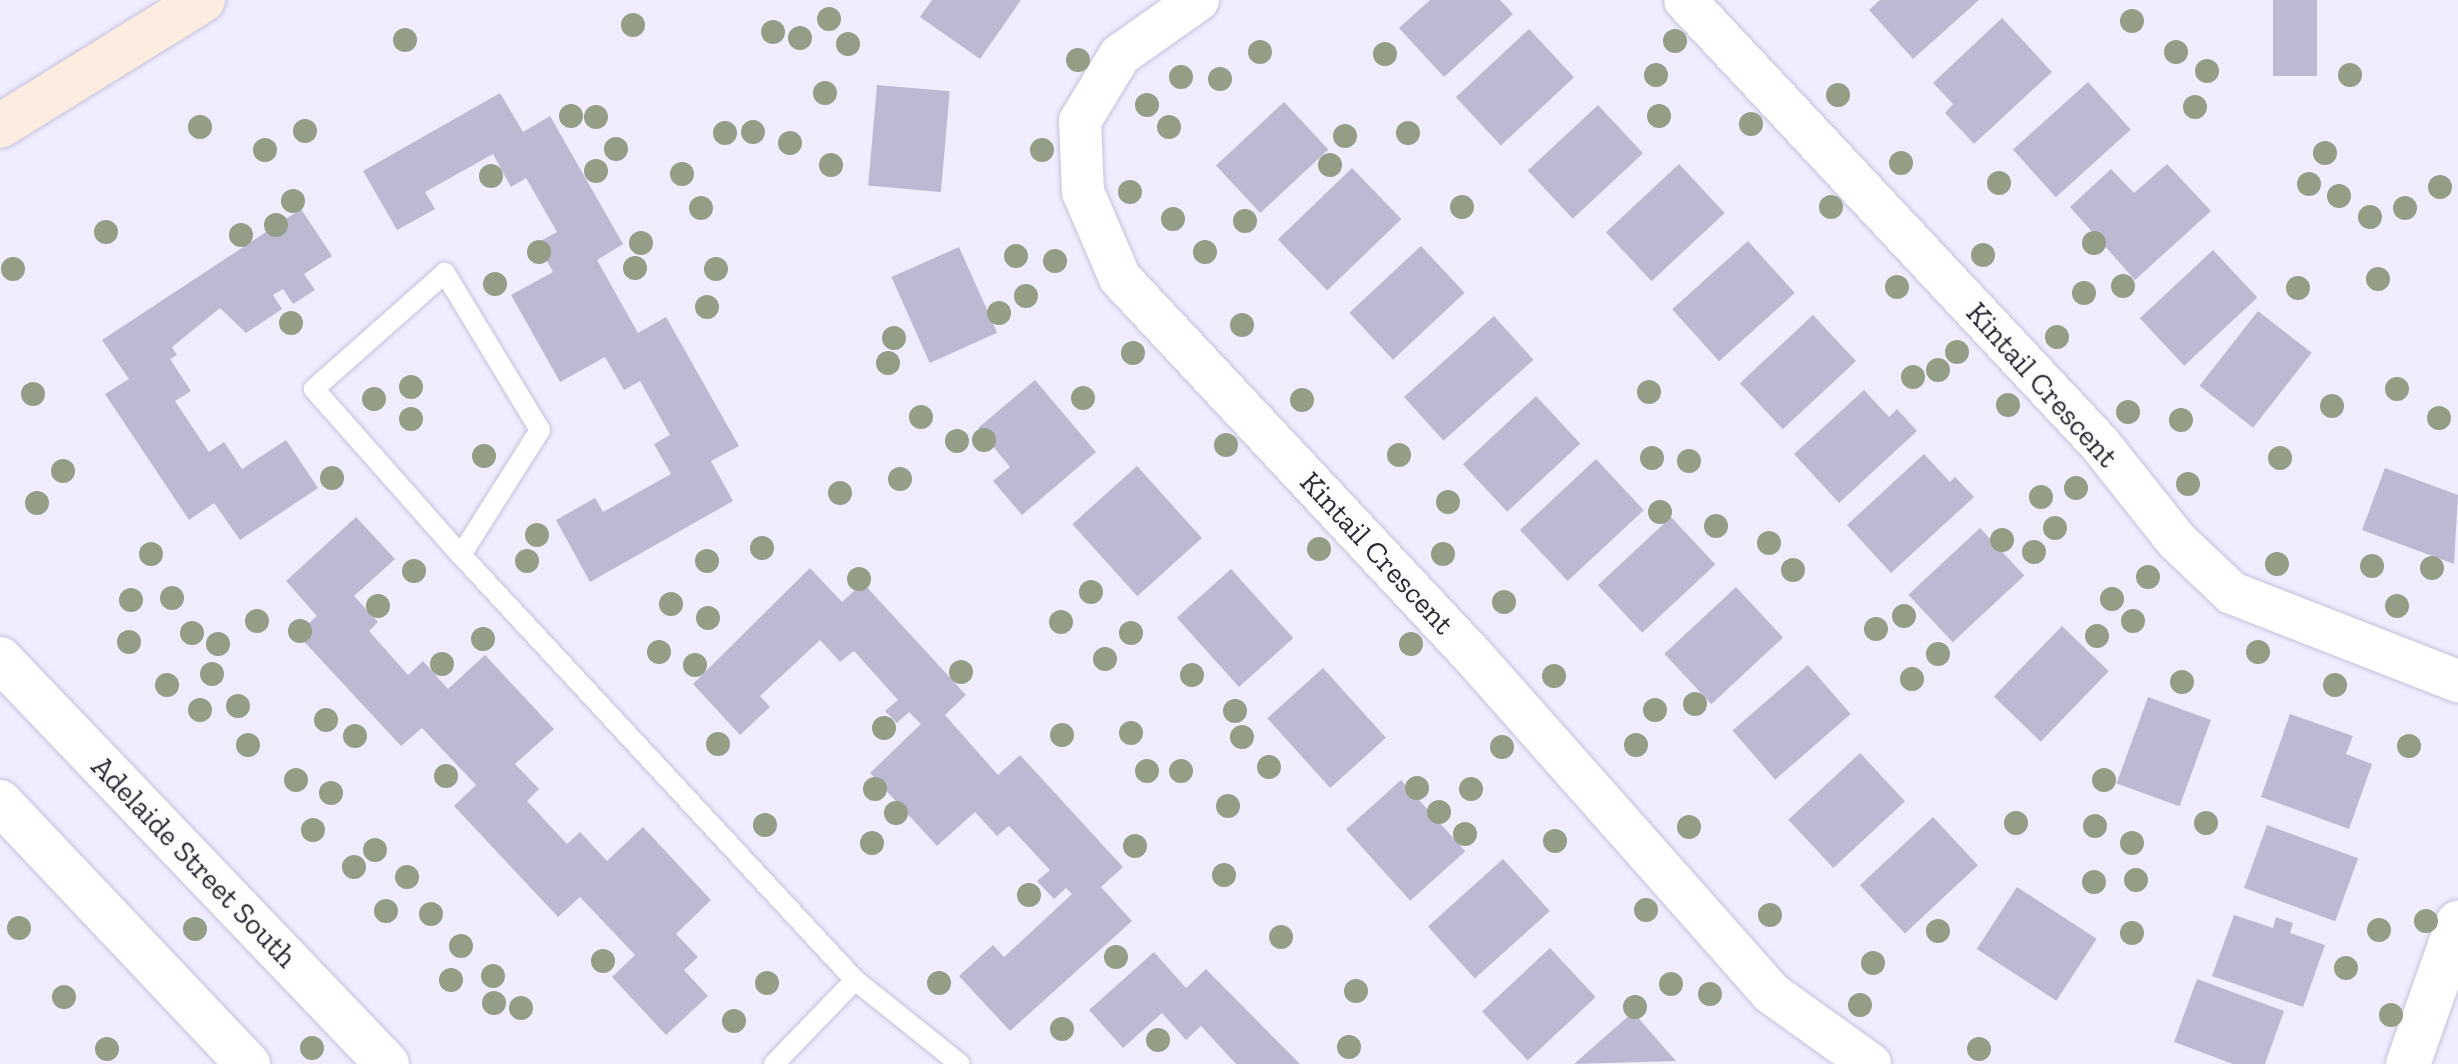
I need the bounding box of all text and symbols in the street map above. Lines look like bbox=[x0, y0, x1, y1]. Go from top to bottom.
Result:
street label: Kintail Crescent bbox=[1959, 295, 2125, 475]
street label: Kintail Crescent bbox=[1293, 464, 1461, 642]
street label: Adelaide Street South bbox=[84, 749, 304, 975]

